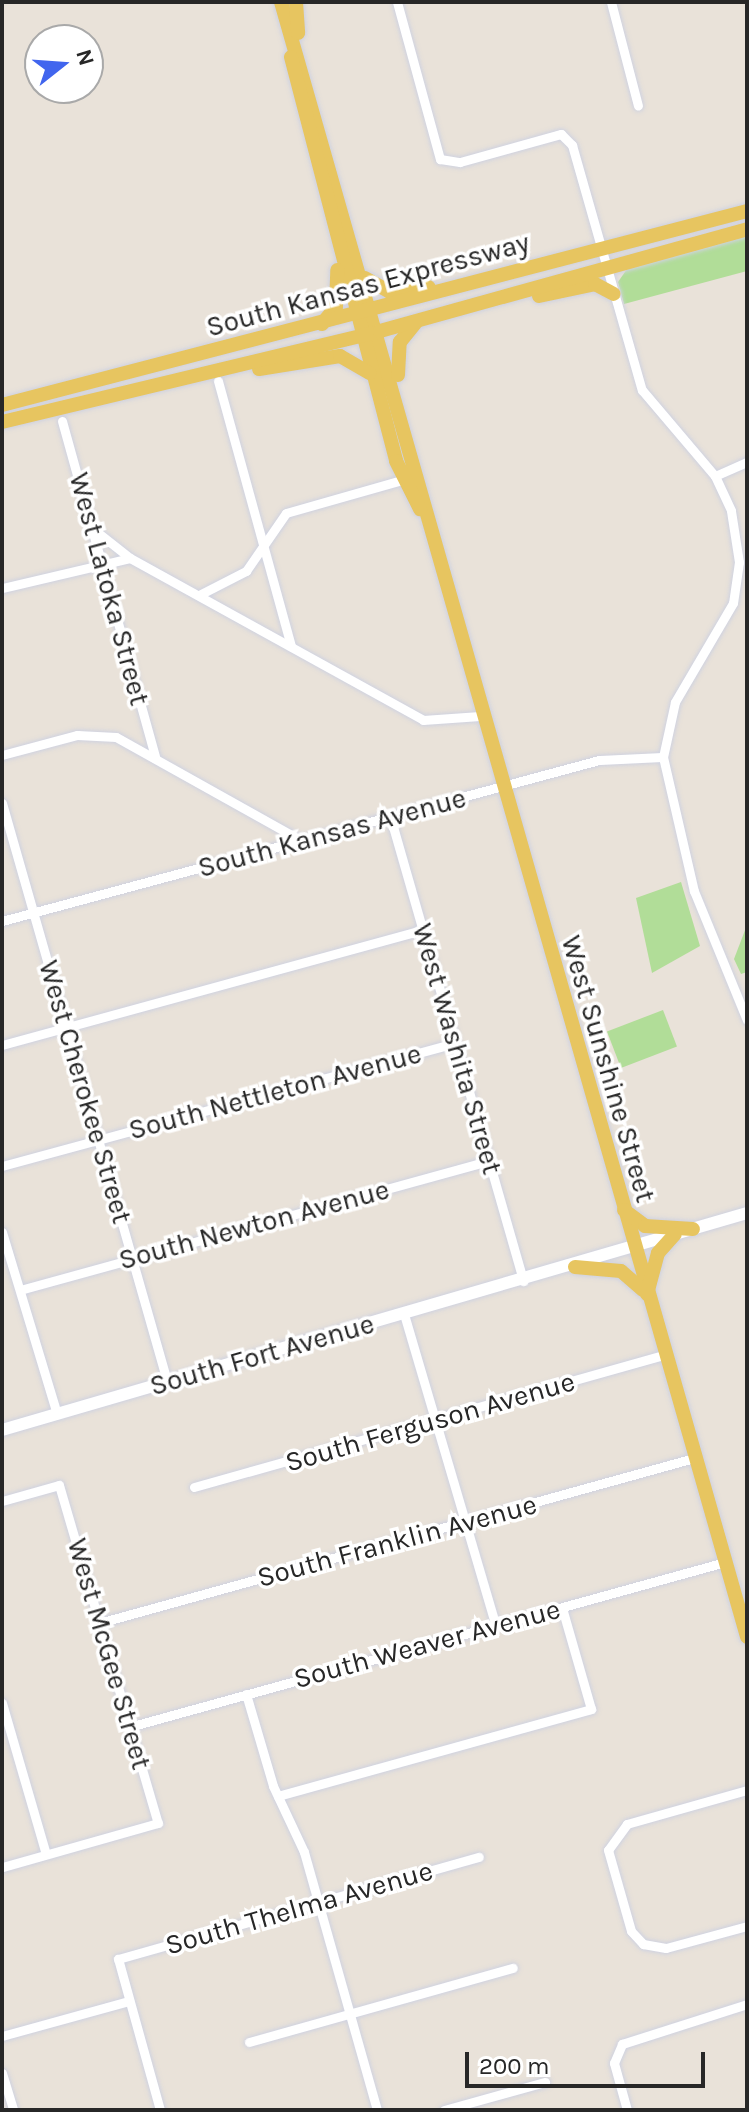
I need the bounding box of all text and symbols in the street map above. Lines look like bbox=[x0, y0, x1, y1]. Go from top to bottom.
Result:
north arrow bbox=[24, 24, 104, 104]
text: N bbox=[70, 46, 100, 69]
street label: South Kansas Expressway bbox=[203, 226, 533, 344]
street label: West Latoka Street bbox=[62, 469, 156, 709]
street label: South Kansas Avenue bbox=[194, 781, 470, 885]
street label: West Washita Street bbox=[405, 920, 509, 1178]
street label: West Sunshine Street bbox=[554, 932, 662, 1206]
street label: West Cherokee Street bbox=[31, 956, 139, 1228]
street label: South Nettleton Avenue bbox=[125, 1037, 425, 1147]
street label: South Newton Avenue bbox=[115, 1173, 393, 1277]
street label: South Fort Avenue bbox=[146, 1307, 378, 1403]
street label: South Ferguson Avenue bbox=[281, 1365, 579, 1479]
street label: South Franklin Avenue bbox=[254, 1487, 540, 1595]
street label: West McGee Street bbox=[60, 1535, 158, 1773]
street label: South Weaver Avenue bbox=[290, 1592, 564, 1696]
street label: South Thelma Avenue bbox=[161, 1854, 437, 1962]
scale bar bbox=[469, 2036, 709, 2086]
text: 200 m bbox=[479, 2052, 550, 2080]

